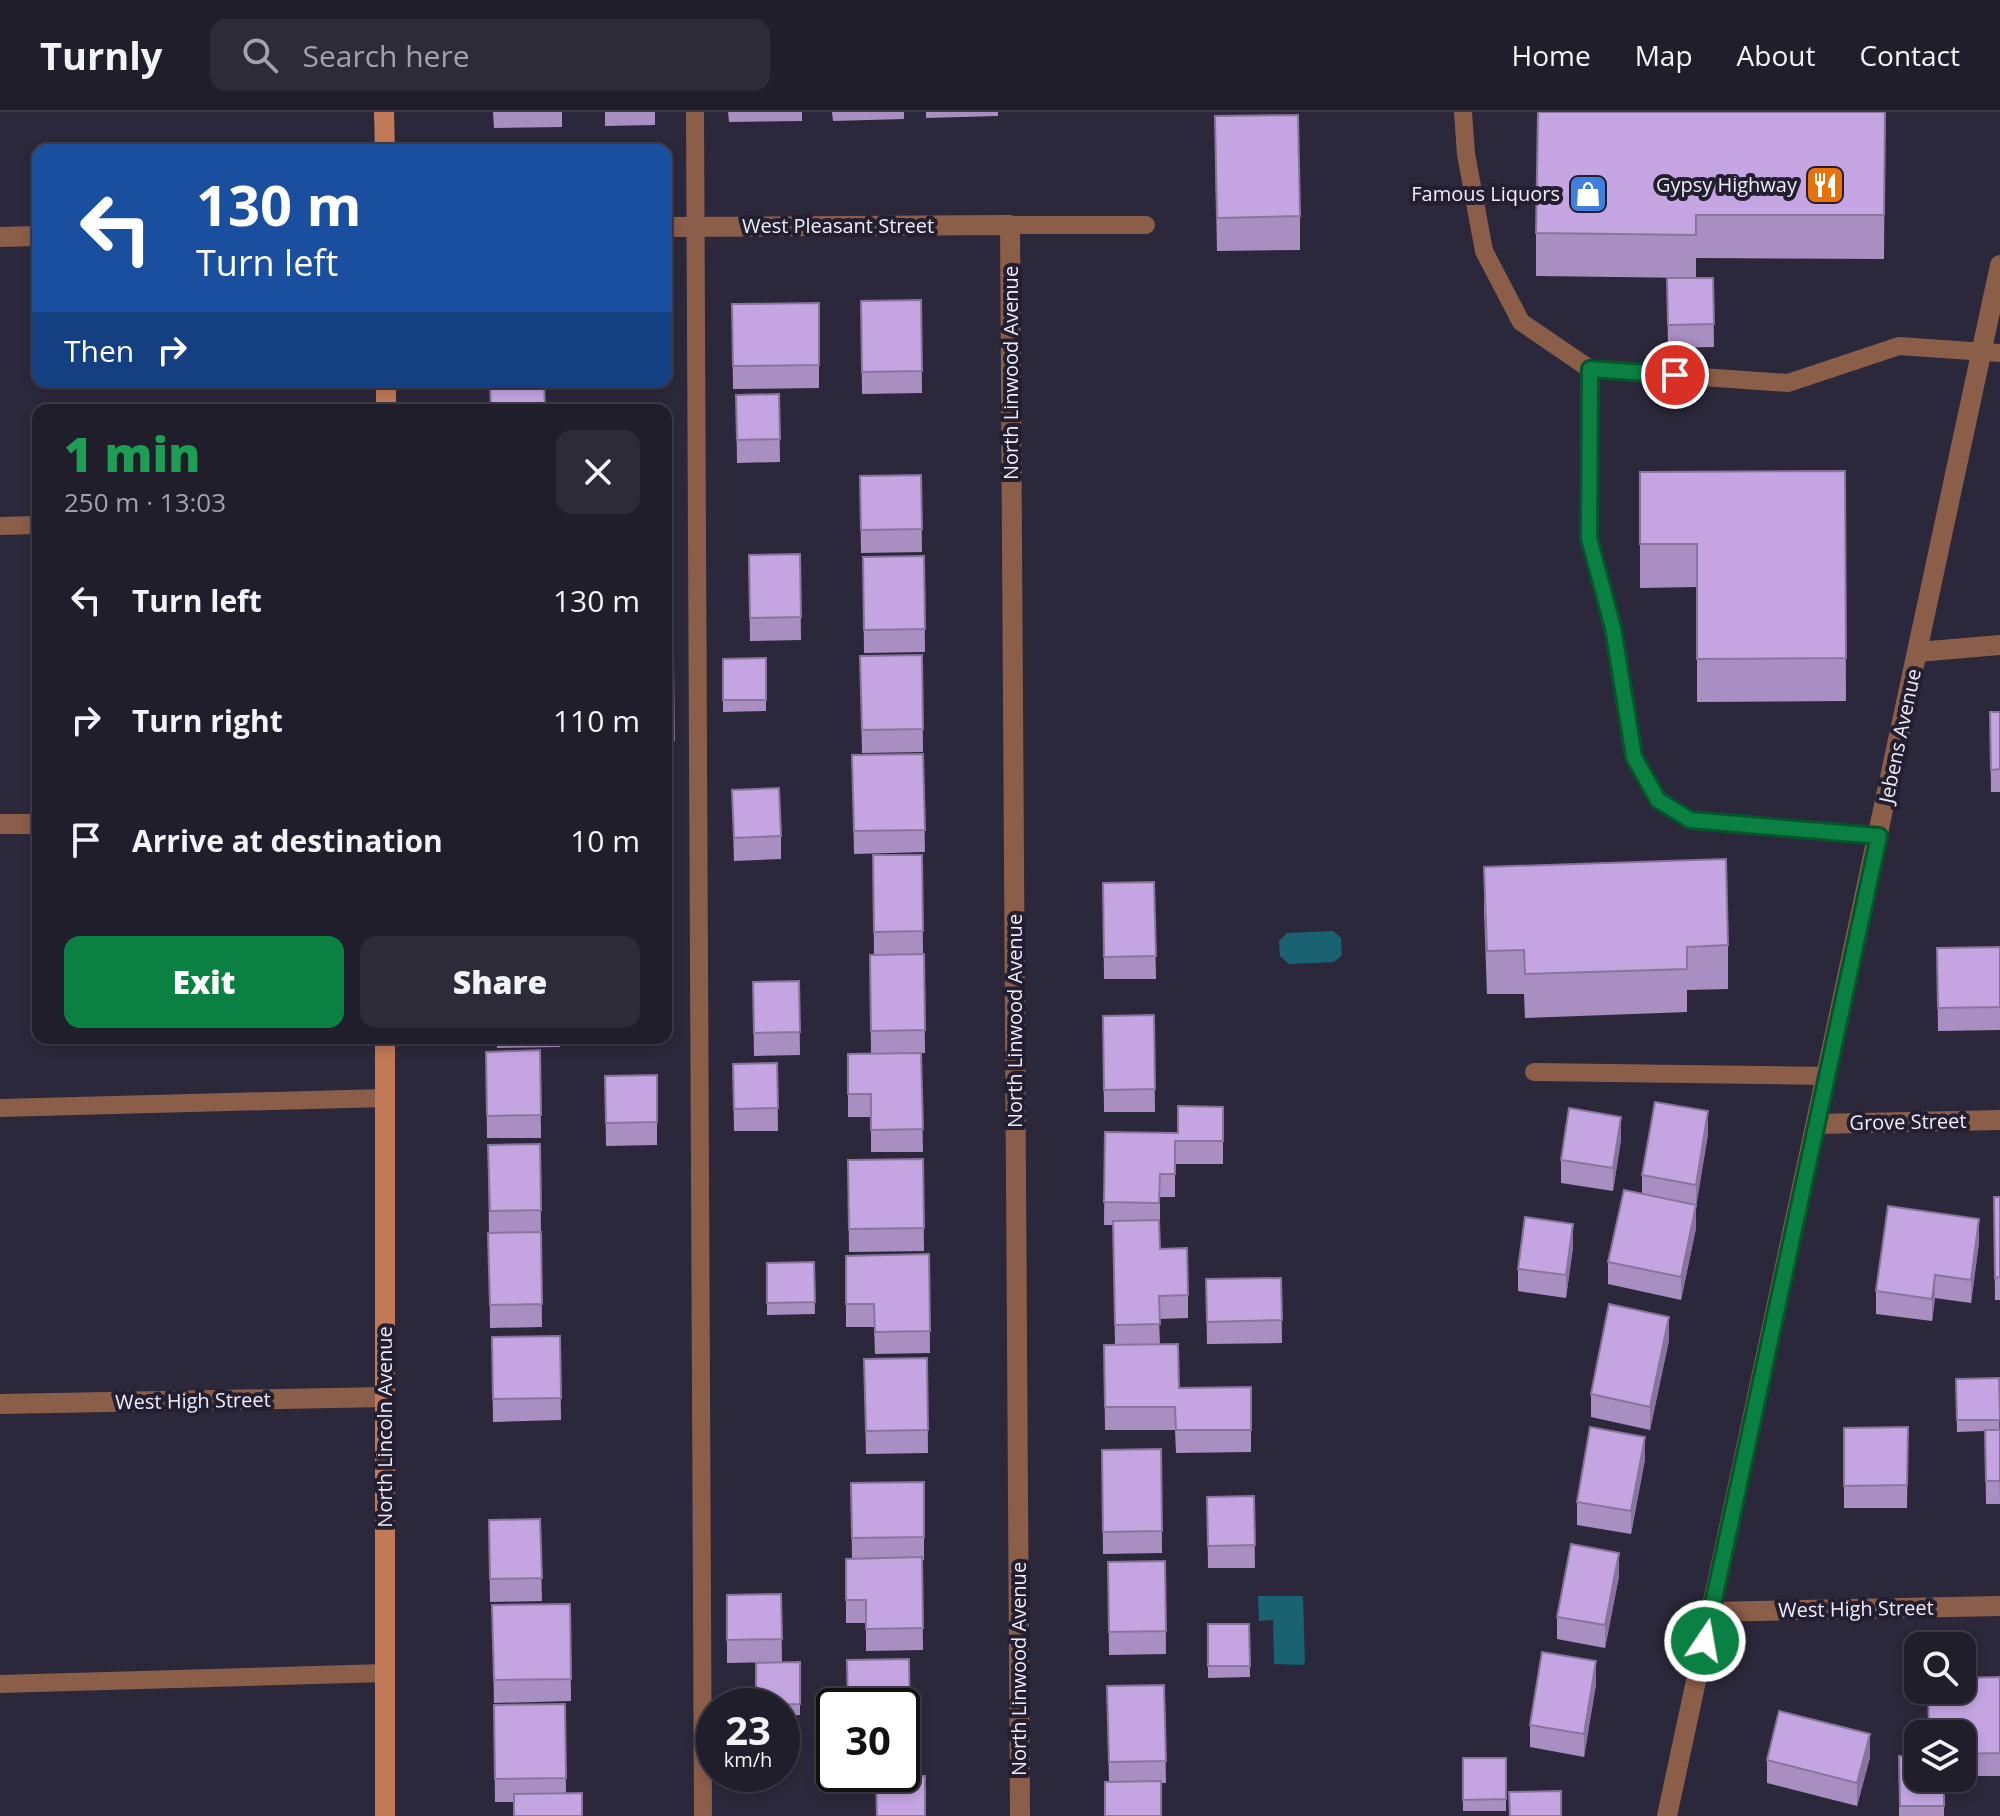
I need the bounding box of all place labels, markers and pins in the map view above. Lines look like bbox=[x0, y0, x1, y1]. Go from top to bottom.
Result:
restaurant icon: Gypsy Highway bbox=[1804, 164, 1846, 206]
place label: Gypsy Highway bbox=[1656, 171, 1798, 198]
shop icon: Famous Liquors bbox=[1567, 173, 1609, 215]
place label: Famous Liquors bbox=[1411, 180, 1560, 207]
pin bbox=[1641, 341, 1709, 409]

